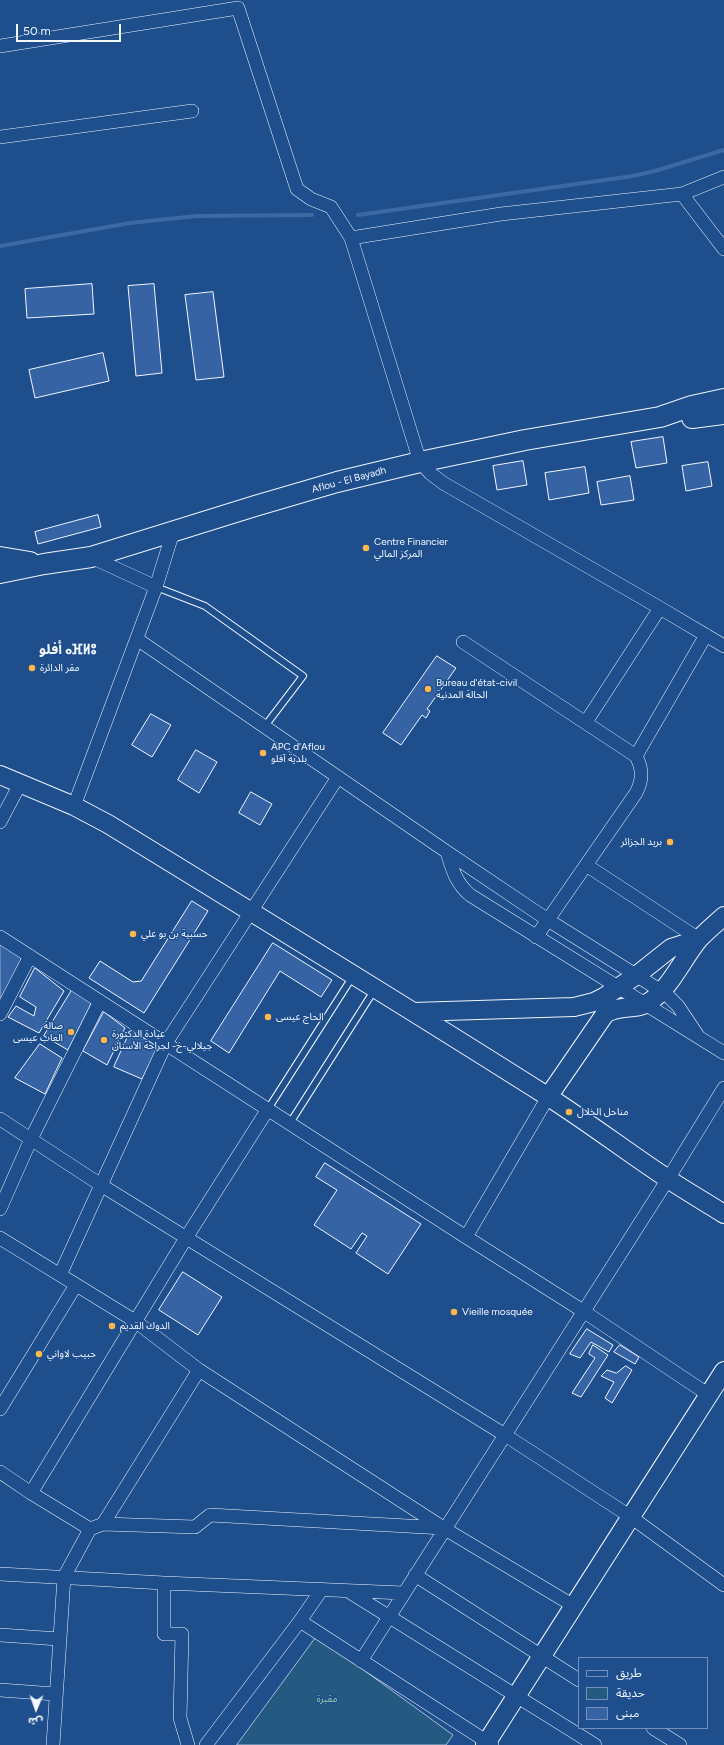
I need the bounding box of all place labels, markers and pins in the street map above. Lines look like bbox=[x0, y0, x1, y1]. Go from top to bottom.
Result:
place label: Centre Financier المركز المالي bbox=[374, 536, 448, 560]
marker: Centre Financier المركز المالي bbox=[361, 543, 371, 553]
place label: مقر الدائرة bbox=[40, 662, 80, 674]
marker: مقر الدائرة bbox=[27, 663, 37, 673]
place label: Bureau d'état-civil الحالة المدنية bbox=[436, 677, 517, 700]
marker: Bureau d'état-civil الحالة المدنية bbox=[423, 684, 433, 694]
place label: APC d'Aflou بلدية آفلو bbox=[271, 741, 325, 764]
marker: APC d'Aflou بلدية آفلو bbox=[258, 748, 268, 758]
place label: بريد الجزائر bbox=[621, 836, 662, 848]
marker: بريد الجزائر bbox=[665, 837, 675, 847]
place label: حسبية بن بو علي bbox=[141, 928, 208, 940]
marker: حسبية بن بو علي bbox=[128, 929, 138, 939]
place label: الحاج عيسى bbox=[276, 1011, 324, 1023]
marker: الحاج عيسى bbox=[263, 1012, 273, 1022]
place label: صالة العاب عيسى bbox=[13, 1020, 63, 1044]
marker: صالة العاب عيسى bbox=[66, 1027, 76, 1037]
place label: عيادة الدكتورة جيلالي-خ- لجراحة الأسنان bbox=[112, 1028, 212, 1052]
marker: عيادة الدكتورة جيلالي-خ- لجراحة الأسنان bbox=[99, 1035, 109, 1045]
place label: مناحل الخلال bbox=[577, 1106, 629, 1118]
marker: مناحل الخلال bbox=[564, 1107, 574, 1117]
place label: Vieille mosquée bbox=[462, 1306, 533, 1318]
marker: Vieille mosquée bbox=[449, 1307, 459, 1317]
place label: الدوك القديم bbox=[120, 1320, 170, 1332]
marker: الدوك القديم bbox=[107, 1321, 117, 1331]
place label: حبيب لاواني bbox=[47, 1348, 96, 1360]
marker: حبيب لاواني bbox=[34, 1349, 44, 1359]

